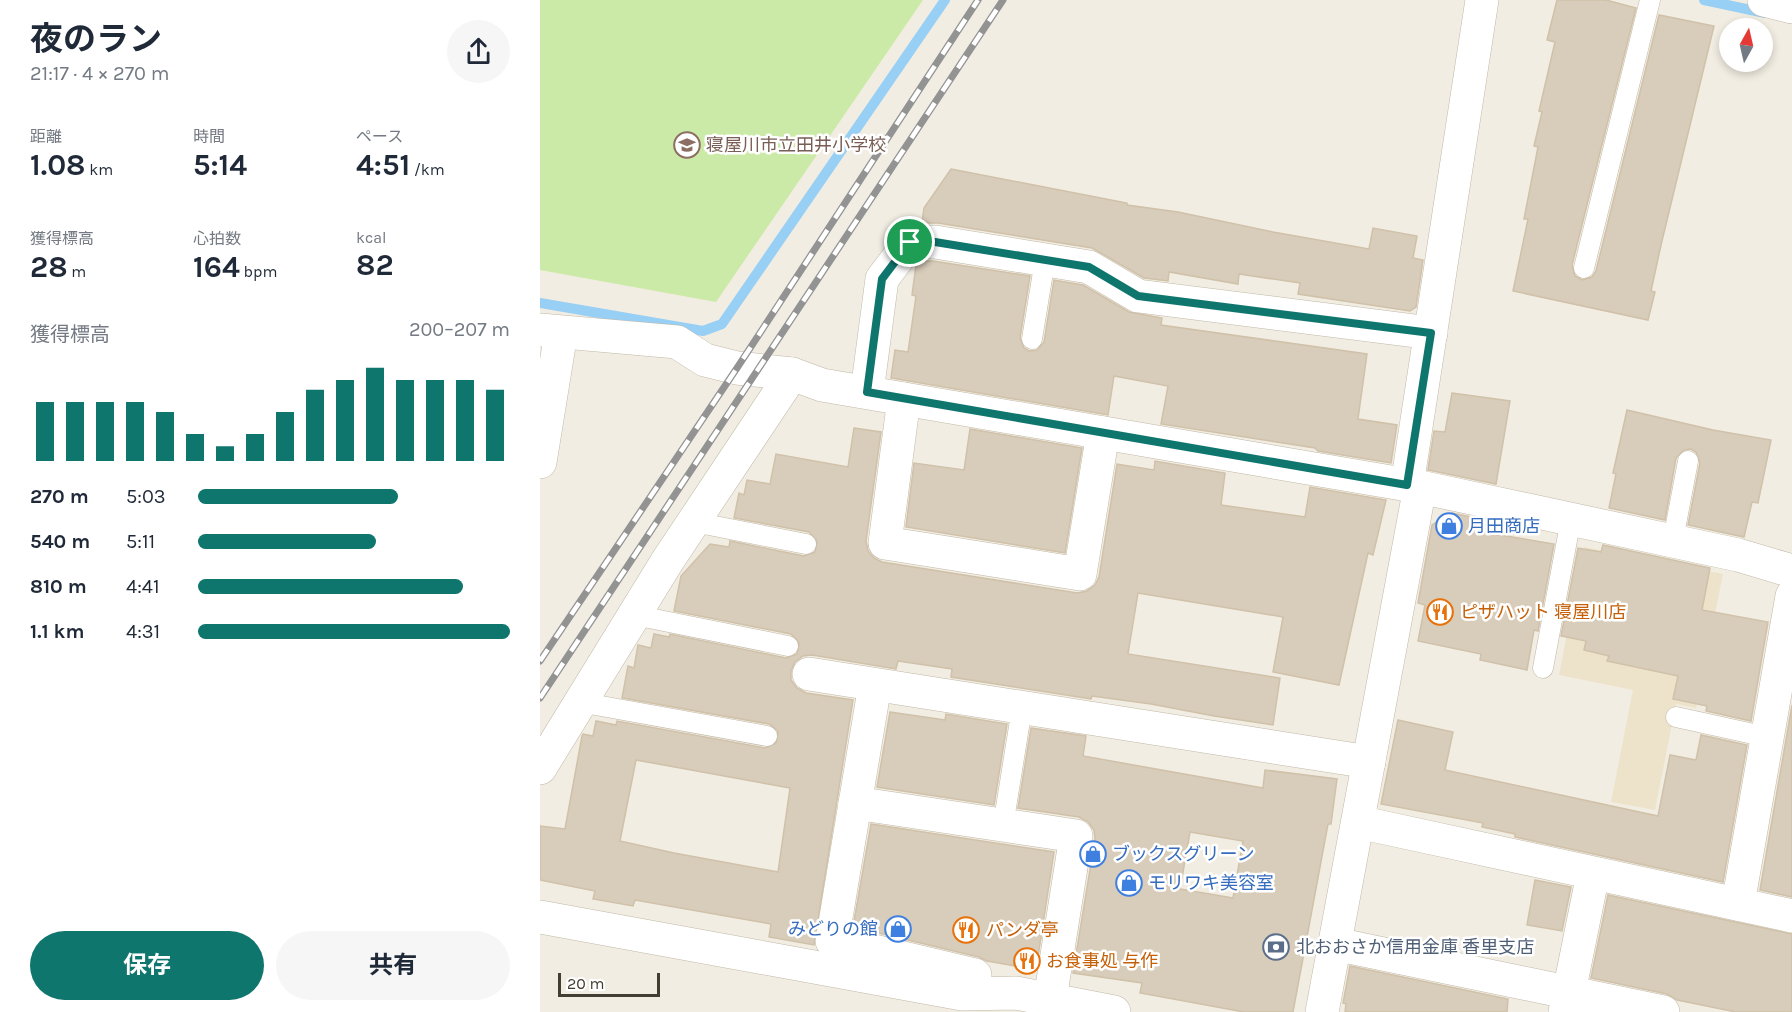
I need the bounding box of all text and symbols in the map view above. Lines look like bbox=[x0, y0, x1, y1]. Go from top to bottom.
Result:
north arrow bbox=[1719, 18, 1773, 72]
map controls bbox=[1719, 18, 1773, 72]
text: 夜のラン bbox=[30, 20, 162, 58]
button: share bbox=[447, 20, 510, 83]
text: 21:17 · 4 × 270 m bbox=[30, 62, 169, 85]
text: 距離 bbox=[30, 127, 62, 146]
text: 時間 bbox=[193, 127, 225, 146]
text: ペース bbox=[356, 127, 403, 146]
school or university icon: 寝屋川市立田井小学校 bbox=[672, 130, 702, 160]
place label: 寝屋川市立田井小学校 bbox=[706, 134, 886, 156]
text: 1.08 bbox=[30, 147, 86, 183]
text: 5:14 bbox=[193, 147, 247, 183]
text: 4:51 bbox=[356, 147, 410, 183]
text: km bbox=[86, 160, 113, 179]
text: /km bbox=[410, 160, 445, 179]
pin bbox=[884, 216, 935, 267]
icon: arrive bbox=[893, 225, 926, 258]
text: kcal bbox=[356, 228, 387, 247]
text: 獲得標高 bbox=[30, 229, 94, 248]
text: 心拍数 bbox=[193, 229, 241, 248]
text: 82 bbox=[356, 247, 394, 283]
text: 28 bbox=[30, 249, 68, 285]
text: 164 bbox=[193, 249, 240, 285]
text: m bbox=[68, 262, 86, 281]
text: bpm bbox=[240, 262, 277, 281]
text: 200–207 m bbox=[409, 318, 510, 341]
text: 獲得標高 bbox=[30, 323, 110, 346]
text: 270 m bbox=[30, 485, 89, 508]
text: 5:03 bbox=[126, 485, 166, 508]
shop icon: 月田商店 bbox=[1434, 511, 1464, 541]
place label: 月田商店 bbox=[1468, 515, 1540, 537]
text: 540 m bbox=[30, 530, 90, 553]
text: 5:11 bbox=[126, 530, 155, 553]
text: 810 m bbox=[30, 575, 87, 598]
text: 4:41 bbox=[126, 575, 160, 598]
restaurant icon: ピザハット 寝屋川店 bbox=[1425, 597, 1455, 627]
place label: ピザハット 寝屋川店 bbox=[1460, 601, 1626, 623]
text: 1.1 km bbox=[30, 620, 84, 643]
text: 4:31 bbox=[126, 620, 160, 643]
shop icon: ブックスグリーン bbox=[1078, 839, 1108, 869]
place label: ブックスグリーン bbox=[1112, 843, 1255, 865]
shop icon: モリワキ美容室 bbox=[1114, 868, 1144, 898]
place label: モリワキ美容室 bbox=[1148, 872, 1274, 894]
shop icon: みどりの館 bbox=[883, 914, 913, 944]
restaurant icon: パンダ亭 bbox=[951, 915, 981, 945]
place label: みどりの館 bbox=[788, 918, 878, 940]
place label: パンダ亭 bbox=[986, 919, 1059, 941]
button: 保存 bbox=[30, 931, 264, 1000]
button: 共有 bbox=[276, 931, 510, 1000]
bank icon: 北おおさか信用金庫 香里支店 bbox=[1261, 932, 1291, 962]
place label: 北おおさか信用金庫 香里支店 bbox=[1296, 936, 1534, 958]
restaurant icon: お食事処 与作 bbox=[1012, 946, 1042, 976]
place label: お食事処 与作 bbox=[1046, 950, 1158, 972]
scale bar bbox=[558, 970, 660, 998]
text: 20 m bbox=[567, 974, 605, 993]

